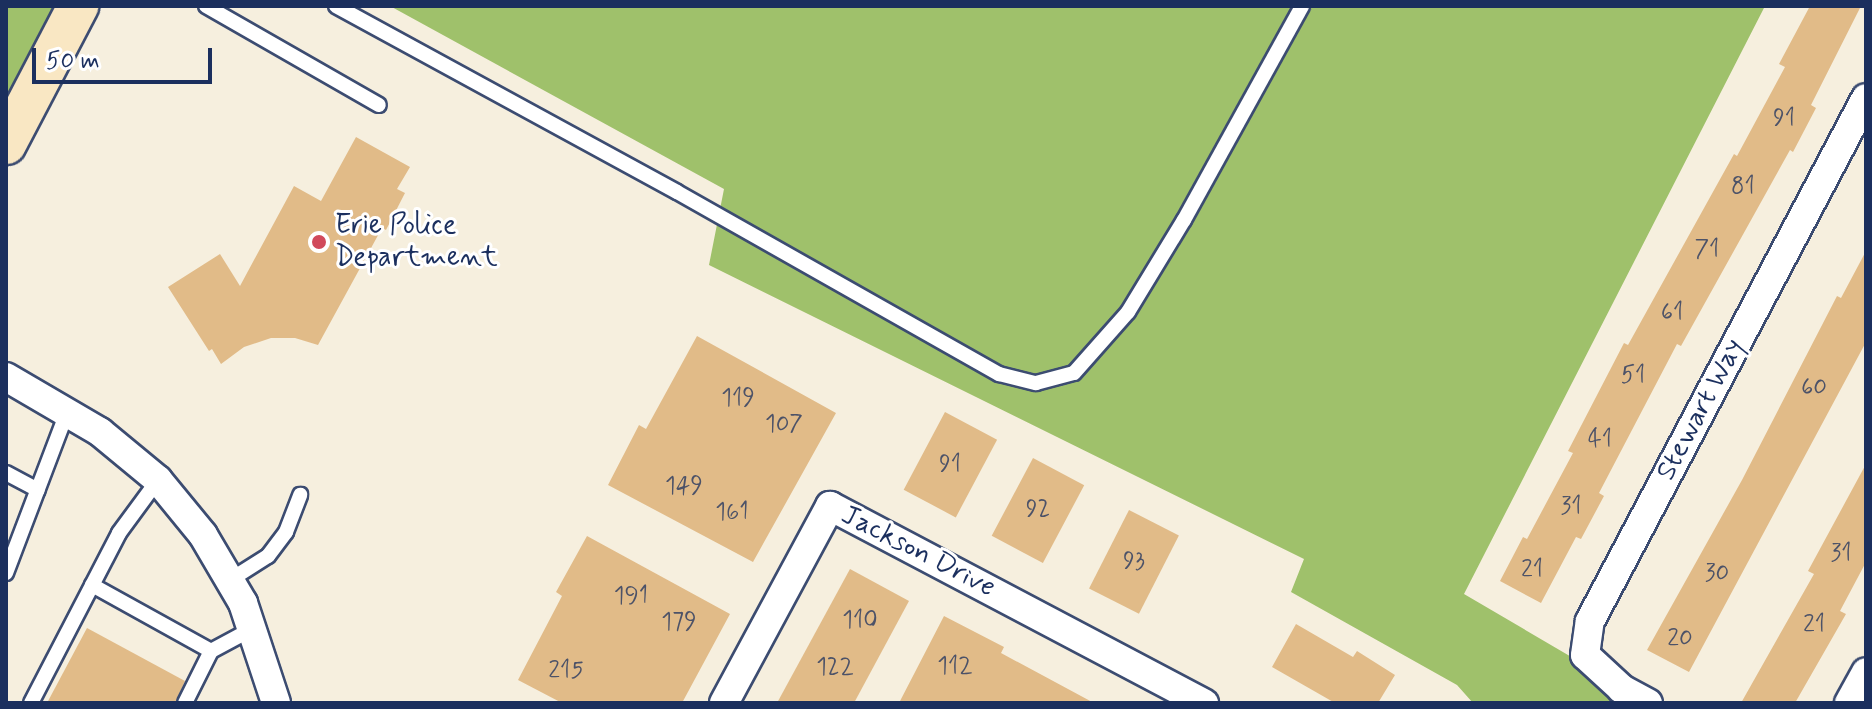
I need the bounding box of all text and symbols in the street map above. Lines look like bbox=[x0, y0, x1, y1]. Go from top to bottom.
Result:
scale bar bbox=[36, 32, 216, 82]
text: 50 m bbox=[46, 46, 100, 77]
house number: 91 bbox=[1773, 105, 1795, 133]
house number: 81 bbox=[1731, 173, 1755, 201]
place label: Erie Police Department bbox=[335, 209, 498, 275]
marker: Erie Police Department bbox=[310, 233, 328, 251]
house number: 71 bbox=[1695, 236, 1719, 264]
house number: 61 bbox=[1661, 299, 1683, 327]
street label: Stewart Way bbox=[1649, 332, 1753, 488]
house number: 51 bbox=[1621, 362, 1645, 390]
house number: 60 bbox=[1801, 374, 1827, 402]
house number: 119 bbox=[721, 385, 755, 413]
house number: 107 bbox=[765, 411, 803, 439]
house number: 41 bbox=[1588, 426, 1612, 454]
house number: 91 bbox=[939, 451, 961, 479]
house number: 149 bbox=[665, 473, 703, 501]
house number: 31 bbox=[1560, 493, 1582, 521]
house number: 92 bbox=[1026, 496, 1050, 524]
house number: 161 bbox=[715, 499, 749, 527]
street label: Jackson Drive bbox=[836, 499, 1000, 605]
house number: 31 bbox=[1830, 540, 1852, 568]
house number: 93 bbox=[1123, 548, 1145, 576]
house number: 21 bbox=[1521, 556, 1543, 584]
house number: 30 bbox=[1705, 560, 1729, 588]
house number: 191 bbox=[614, 583, 648, 611]
house number: 110 bbox=[842, 607, 878, 635]
house number: 179 bbox=[661, 609, 697, 637]
house number: 21 bbox=[1803, 611, 1825, 639]
house number: 20 bbox=[1667, 625, 1693, 653]
house number: 112 bbox=[937, 653, 973, 681]
house number: 122 bbox=[816, 654, 854, 682]
house number: 215 bbox=[548, 657, 584, 685]

